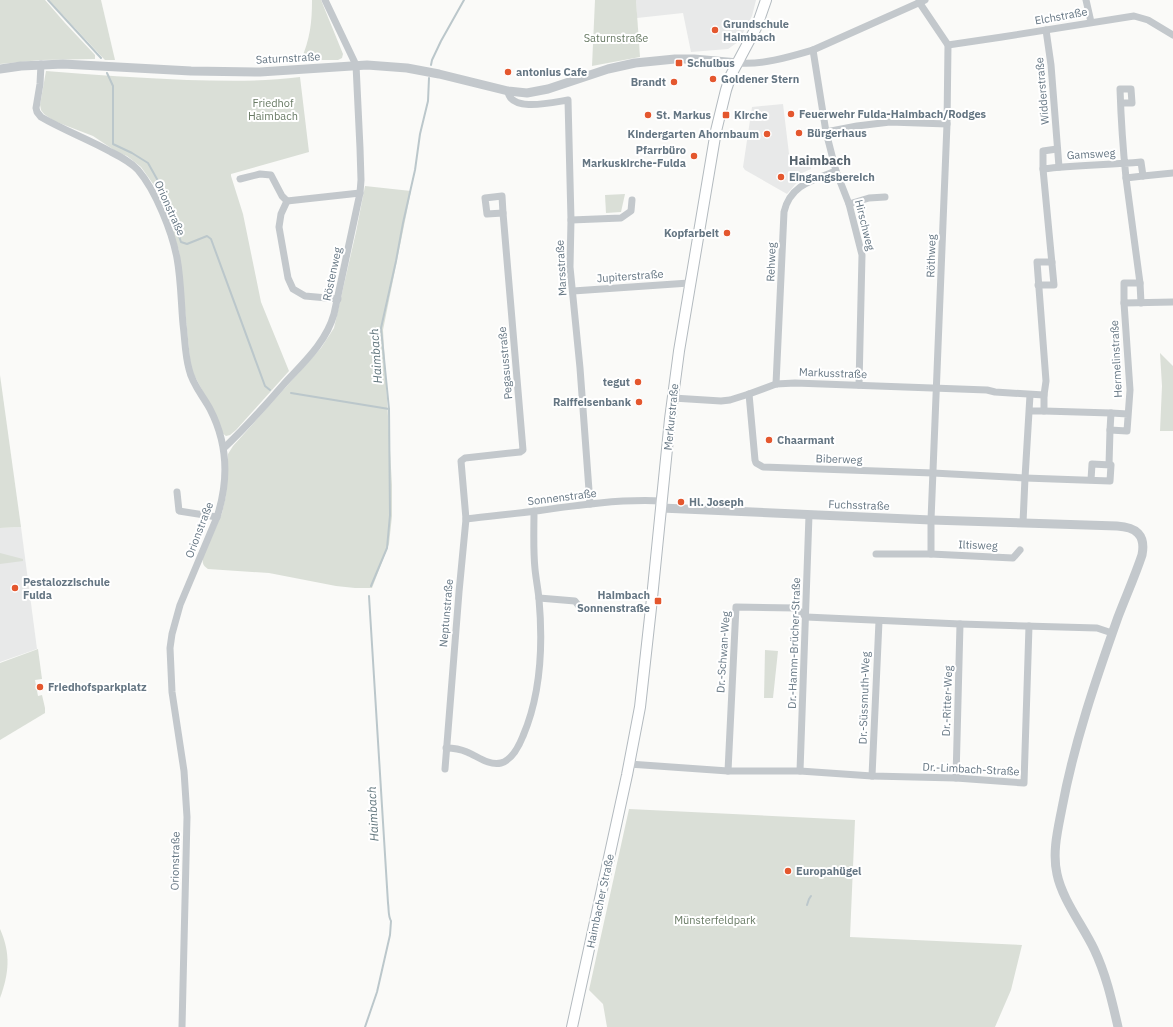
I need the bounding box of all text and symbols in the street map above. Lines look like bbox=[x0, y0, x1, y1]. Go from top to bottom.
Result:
street label: Elchstraße bbox=[1034, 4, 1088, 28]
place label: Grundschule Haimbach bbox=[723, 17, 789, 44]
marker: Grundschule Haimbach bbox=[710, 25, 720, 35]
park label: Saturnstraße bbox=[584, 31, 648, 45]
street label: Saturnstraße bbox=[255, 49, 321, 67]
place label: Schulbus bbox=[687, 56, 735, 70]
street label: Widderstraße bbox=[1032, 57, 1052, 125]
marker: Schulbus bbox=[674, 58, 684, 68]
place label: antonius Cafe bbox=[516, 65, 587, 79]
marker: antonius Cafe bbox=[503, 67, 513, 77]
place label: Goldener Stern bbox=[721, 72, 799, 86]
marker: Goldener Stern bbox=[708, 74, 718, 84]
place label: Brandt bbox=[631, 75, 666, 89]
marker: Brandt bbox=[669, 77, 679, 87]
park label: Friedhof Haimbach bbox=[248, 96, 298, 123]
place label: Feuerwehr Fulda-Haimbach/Rodges bbox=[799, 107, 987, 121]
place label: St. Markus bbox=[656, 108, 712, 122]
place label: Kirche bbox=[734, 108, 768, 122]
marker: Feuerwehr Fulda-Haimbach/Rodges bbox=[786, 109, 796, 119]
marker: St. Markus bbox=[643, 110, 653, 120]
marker: Kirche bbox=[721, 110, 731, 120]
place label: Bürgerhaus bbox=[807, 126, 867, 140]
place label: Kindergarten Ahornbaum bbox=[628, 127, 759, 141]
marker: Bürgerhaus bbox=[794, 128, 804, 138]
marker: Kindergarten Ahornbaum bbox=[762, 129, 772, 139]
place label: Pfarrbüro Markuskirche-Fulda bbox=[582, 143, 686, 170]
street label: Gamsweg bbox=[1066, 146, 1116, 162]
marker: Pfarrbüro Markuskirche-Fulda bbox=[689, 151, 699, 161]
district label: Haimbach bbox=[789, 152, 851, 169]
place label: Eingangsbereich bbox=[789, 170, 875, 184]
marker: Eingangsbereich bbox=[776, 172, 786, 182]
street label: Orionstraße bbox=[152, 178, 188, 238]
street label: Hirschweg bbox=[852, 198, 878, 252]
place label: Kopfarbeit bbox=[664, 226, 719, 240]
marker: Kopfarbeit bbox=[722, 228, 732, 238]
street label: Röthweg bbox=[923, 234, 939, 278]
street label: Marsstraße bbox=[553, 240, 569, 296]
street label: Rehweg bbox=[763, 242, 779, 282]
street label: Röstenweg bbox=[319, 246, 345, 302]
street label: Jupiterstraße bbox=[596, 267, 664, 285]
street label: Hermelinstraße bbox=[1107, 320, 1125, 398]
street label: Pegasusstraße bbox=[495, 326, 515, 400]
water label: Haimbach bbox=[366, 328, 385, 384]
street label: Markusstraße bbox=[799, 365, 867, 381]
place label: tegut bbox=[603, 375, 630, 389]
marker: tegut bbox=[633, 377, 643, 387]
street label: Merkurstraße bbox=[661, 383, 681, 451]
place label: Raiffeisenbank bbox=[553, 395, 632, 409]
marker: Raiffeisenbank bbox=[634, 397, 644, 407]
place label: Chaarmant bbox=[777, 433, 835, 447]
marker: Chaarmant bbox=[764, 435, 774, 445]
street label: Biberweg bbox=[815, 451, 863, 467]
street label: Sonnenstraße bbox=[527, 486, 597, 508]
place label: Hl. Joseph bbox=[689, 495, 744, 509]
marker: Hl. Joseph bbox=[676, 497, 686, 507]
street label: Fuchsstraße bbox=[828, 497, 890, 513]
street label: Orionstraße bbox=[182, 500, 216, 560]
street label: Iltisweg bbox=[958, 537, 998, 553]
place label: Pestalozzischule Fulda bbox=[23, 575, 110, 602]
street label: Dr.-Hamm-Brücher-Straße bbox=[785, 577, 803, 709]
street label: Neptunstraße bbox=[436, 578, 456, 648]
marker: Pestalozzischule Fulda bbox=[10, 583, 20, 593]
place label: Haimbach Sonnenstraße bbox=[577, 588, 650, 615]
marker: Haimbach Sonnenstraße bbox=[653, 596, 663, 606]
street label: Dr.-Schwan-Weg bbox=[713, 610, 733, 693]
street label: Dr.-Süssmuth-Weg bbox=[855, 651, 873, 745]
street label: Dr.-Ritter-Weg bbox=[939, 665, 955, 737]
place label: Friedhofsparkplatz bbox=[48, 680, 147, 694]
marker: Friedhofsparkplatz bbox=[35, 682, 45, 692]
street label: Dr.-Limbach-Straße bbox=[922, 759, 1020, 779]
water label: Haimbach bbox=[364, 786, 381, 842]
street label: Orionstraße bbox=[167, 831, 183, 891]
street label: Haimbacher Straße bbox=[583, 853, 617, 949]
place label: Europahügel bbox=[796, 864, 862, 878]
marker: Europahügel bbox=[783, 866, 793, 876]
park label: Münsterfeldpark bbox=[674, 913, 756, 927]

